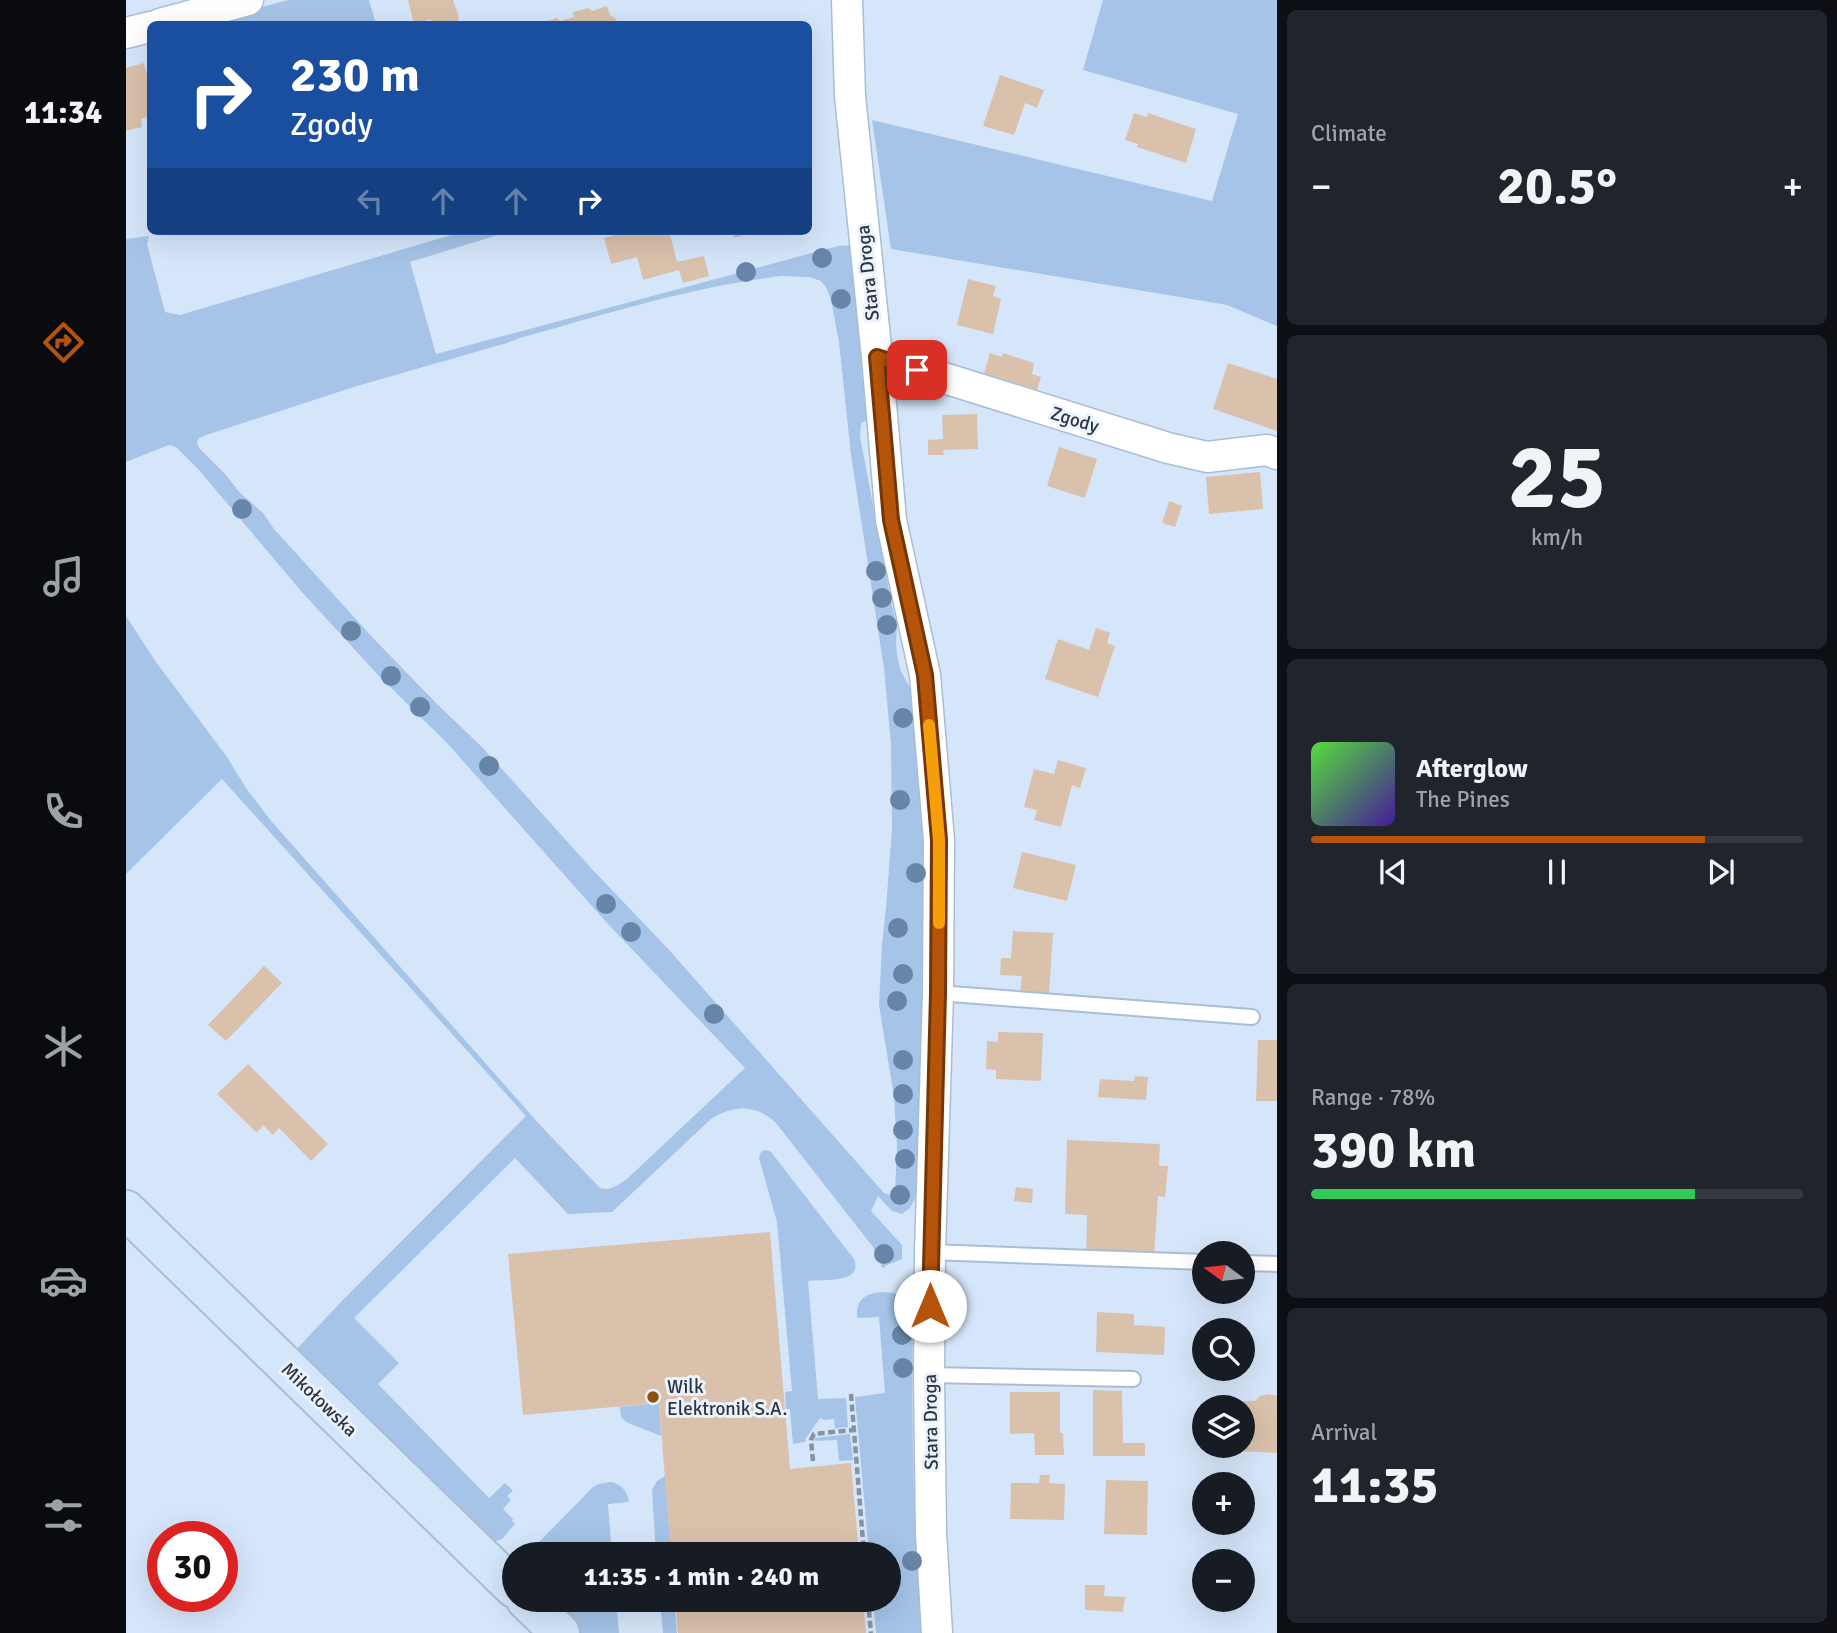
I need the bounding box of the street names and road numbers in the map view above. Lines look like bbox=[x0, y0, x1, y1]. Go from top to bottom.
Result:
street label: Stara Droga bbox=[851, 224, 885, 322]
street label: Zgody bbox=[1048, 401, 1102, 439]
street label: Mikołowska bbox=[276, 1357, 362, 1442]
street label: Stara Droga bbox=[918, 1374, 944, 1470]

